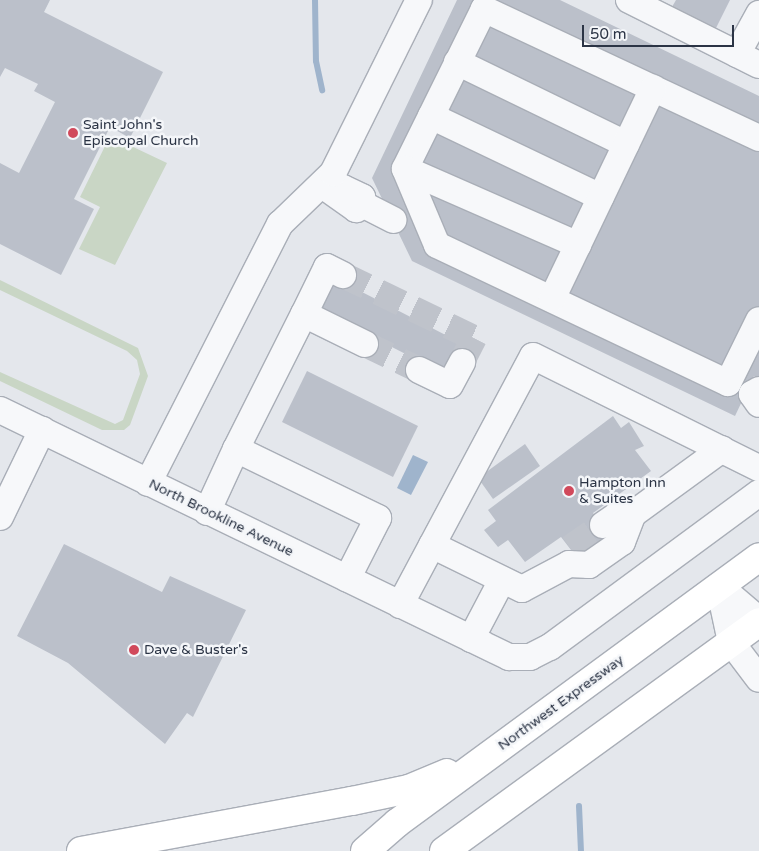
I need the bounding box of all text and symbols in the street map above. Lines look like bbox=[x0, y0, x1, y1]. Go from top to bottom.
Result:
scale bar bbox=[584, 15, 736, 47]
text: 50 m bbox=[590, 25, 627, 43]
place label: Saint John's Episcopal Church bbox=[83, 117, 198, 150]
marker: Saint John's Episcopal Church bbox=[67, 127, 79, 139]
place label: Hampton Inn & Suites bbox=[579, 475, 666, 508]
street label: North Brookline Avenue bbox=[146, 476, 296, 560]
marker: Hampton Inn & Suites bbox=[563, 485, 575, 497]
place label: Dave & Buster's bbox=[144, 642, 248, 658]
marker: Dave & Buster's bbox=[128, 644, 140, 656]
street label: Northwest Expressway bbox=[495, 652, 627, 754]

